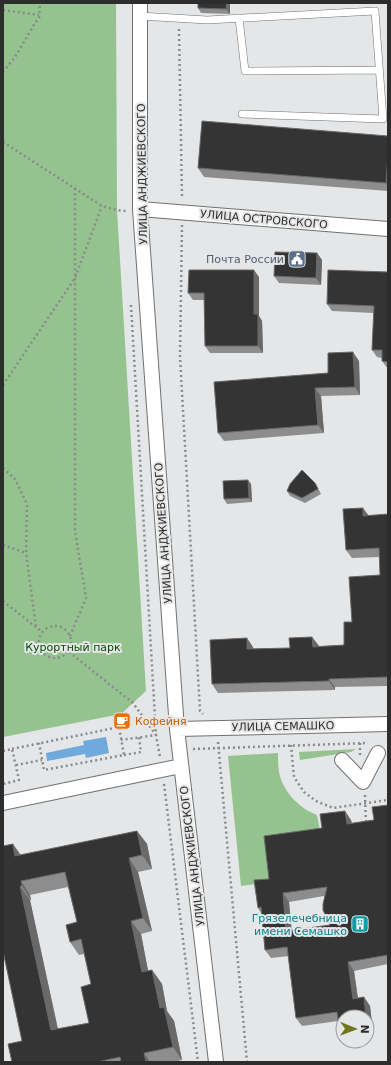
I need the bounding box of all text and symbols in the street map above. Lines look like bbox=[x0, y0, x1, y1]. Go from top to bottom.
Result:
street label: УЛИЦА АНДЖИЕВСКОГО bbox=[135, 103, 150, 245]
street label: УЛИЦА ОСТРОВСКОГО bbox=[200, 207, 329, 232]
public building icon: Почта России bbox=[287, 249, 307, 269]
place label: Почта России bbox=[206, 253, 284, 266]
street label: УЛИЦА АНДЖИЕВСКОГО bbox=[152, 462, 175, 604]
park label: Курортный парк bbox=[25, 641, 121, 654]
cafe icon: Кофейня bbox=[112, 711, 132, 731]
place label: Кофейня bbox=[135, 715, 187, 728]
street label: УЛИЦА СЕМАШКО bbox=[232, 719, 335, 734]
street label: УЛИЦА АНДЖИЕВСКОГО bbox=[177, 785, 208, 927]
place label: Грязелечебница имени Семашко bbox=[252, 912, 347, 938]
building icon: Грязелечебница имени Семашко bbox=[350, 914, 370, 934]
north arrow bbox=[335, 1009, 375, 1049]
text: N bbox=[358, 1024, 371, 1034]

